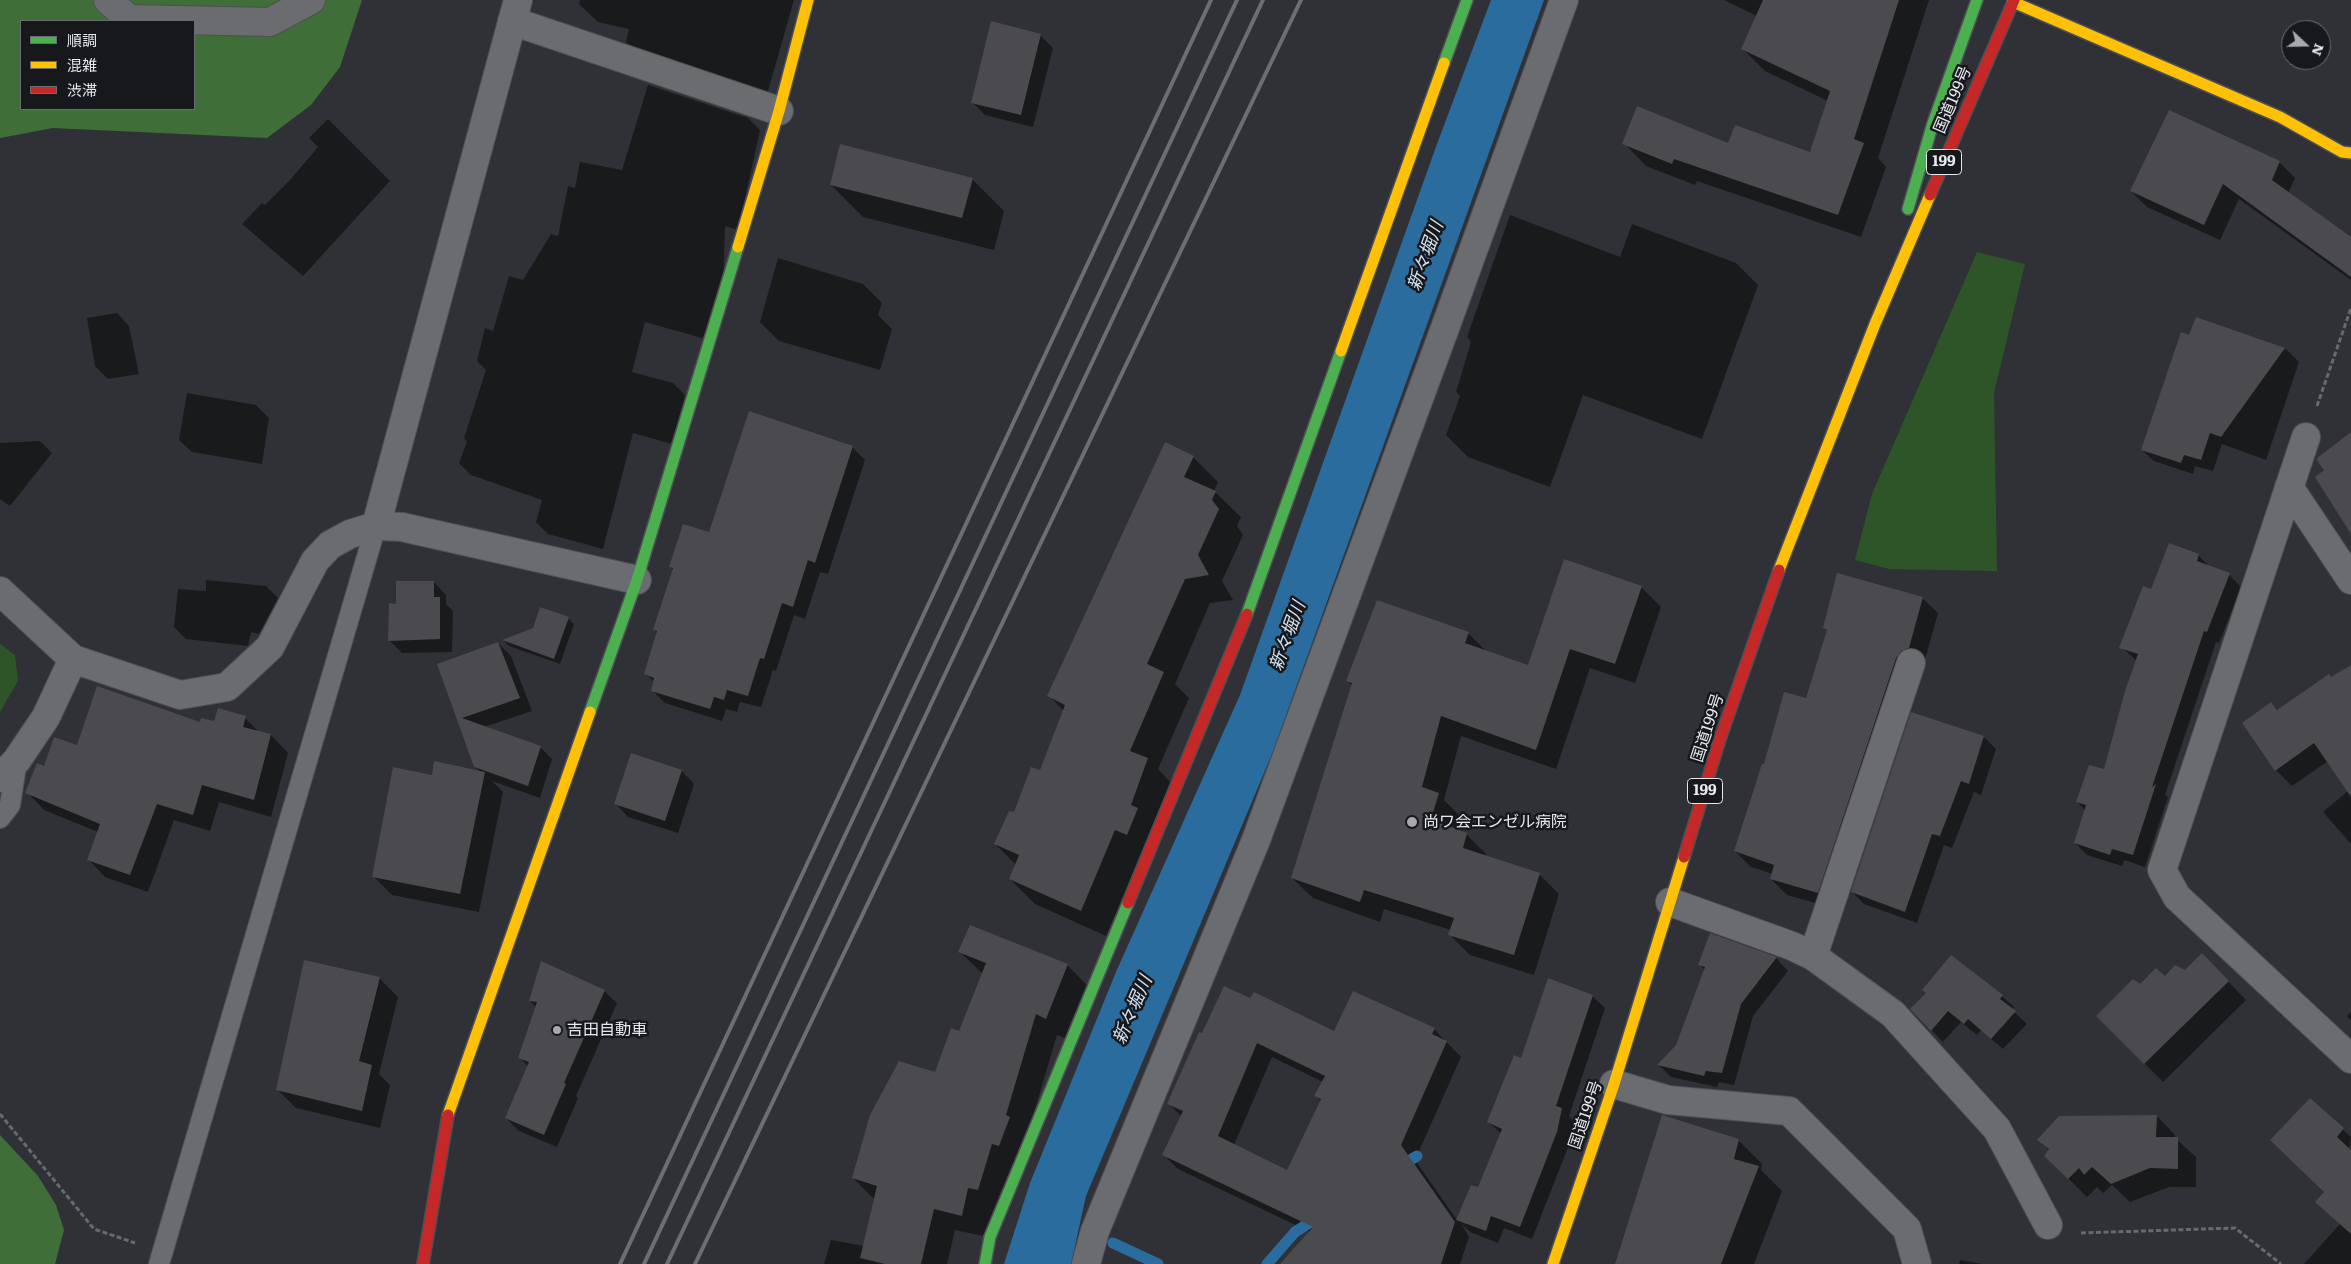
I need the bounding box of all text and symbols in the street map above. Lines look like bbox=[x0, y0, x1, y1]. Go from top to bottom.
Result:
legend bbox=[20, 20, 195, 110]
north arrow bbox=[2281, 20, 2331, 70]
text: 順調 bbox=[67, 28, 97, 51]
text: N bbox=[2308, 41, 2331, 59]
text: 混雑 bbox=[67, 53, 97, 76]
street label: 国道199号 bbox=[1930, 63, 1976, 137]
text: 渋滞 bbox=[67, 78, 97, 101]
road number: 199 bbox=[1926, 150, 1962, 174]
water label: 新々堀川 bbox=[1404, 218, 1448, 294]
water label: 新々堀川 bbox=[1266, 598, 1310, 674]
street label: 国道199号 bbox=[1688, 691, 1728, 765]
road number: 199 bbox=[1688, 778, 1722, 804]
place label: 尚ワ会エンゼル病院 bbox=[1423, 812, 1567, 832]
marker: 尚ワ会エンゼル病院 bbox=[1405, 815, 1419, 829]
water label: 新々堀川 bbox=[1109, 973, 1157, 1047]
place label: 吉田自動車 bbox=[567, 1020, 647, 1040]
marker: 吉田自動車 bbox=[551, 1024, 563, 1036]
street label: 国道199号 bbox=[1565, 1078, 1607, 1152]

